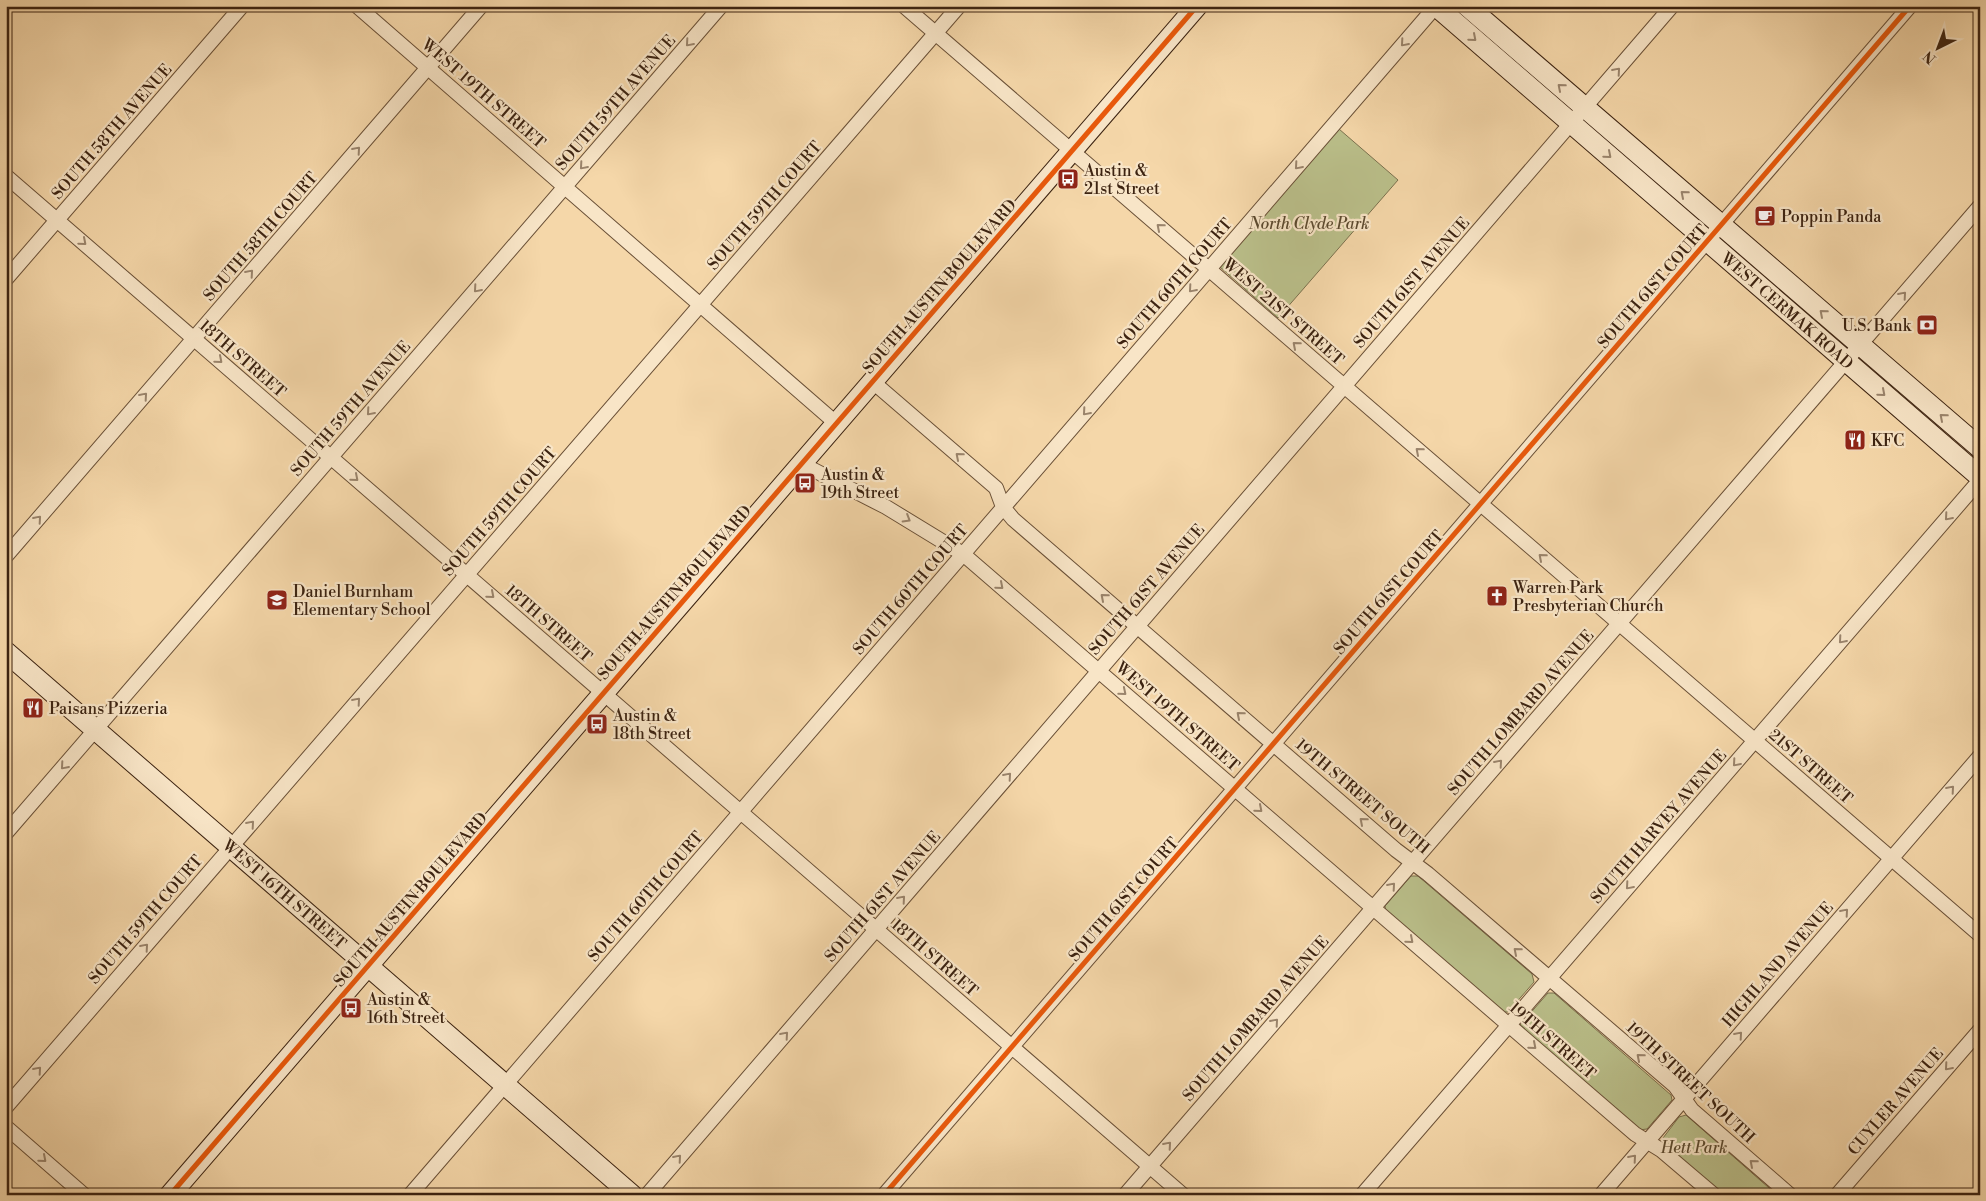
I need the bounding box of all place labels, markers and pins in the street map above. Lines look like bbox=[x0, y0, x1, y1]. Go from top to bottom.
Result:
place label: Austin & 21st Street bbox=[1083, 161, 1160, 199]
bus stop icon: Austin & 21st Street bbox=[1056, 167, 1080, 191]
cafe icon: Poppin Panda bbox=[1753, 204, 1777, 228]
place label: Poppin Panda bbox=[1781, 207, 1882, 227]
bank icon: U.S. Bank bbox=[1915, 313, 1939, 337]
place label: U.S. Bank bbox=[1842, 316, 1913, 336]
restaurant icon: KFC bbox=[1843, 428, 1867, 452]
place label: KFC bbox=[1871, 431, 1904, 451]
place label: Austin & 19th Street bbox=[820, 465, 899, 503]
bus stop icon: Austin & 19th Street bbox=[793, 471, 817, 495]
place label: Warren Park Presbyterian Church bbox=[1512, 578, 1664, 616]
place label: Daniel Burnham Elementary School bbox=[293, 582, 431, 620]
church icon: Warren Park Presbyterian Church bbox=[1485, 584, 1509, 608]
school or university icon: Daniel Burnham Elementary School bbox=[265, 588, 289, 612]
restaurant icon: Paisans Pizzeria bbox=[21, 696, 45, 720]
place label: Paisans Pizzeria bbox=[49, 699, 169, 719]
place label: Austin & 18th Street bbox=[612, 706, 692, 744]
bus stop icon: Austin & 18th Street bbox=[585, 712, 609, 736]
place label: Austin & 16th Street bbox=[366, 990, 445, 1028]
bus stop icon: Austin & 16th Street bbox=[339, 996, 363, 1020]

